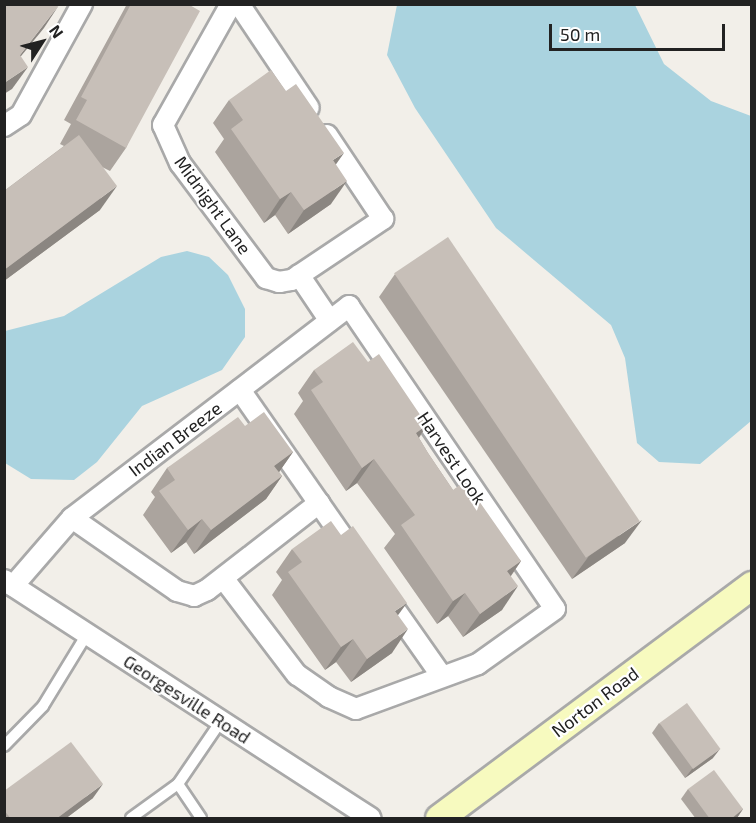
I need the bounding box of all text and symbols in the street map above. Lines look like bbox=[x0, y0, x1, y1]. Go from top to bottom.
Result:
north arrow bbox=[12, 12, 72, 72]
scale bar bbox=[552, 12, 728, 50]
text: N bbox=[46, 21, 68, 41]
text: 50 m bbox=[560, 23, 600, 45]
street label: Midnight Lane bbox=[170, 152, 256, 258]
street label: Indian Breeze bbox=[124, 397, 226, 481]
street label: Harvest Look bbox=[413, 408, 491, 508]
street label: Georgesville Road bbox=[120, 650, 254, 748]
street label: Norton Road bbox=[547, 662, 643, 742]

